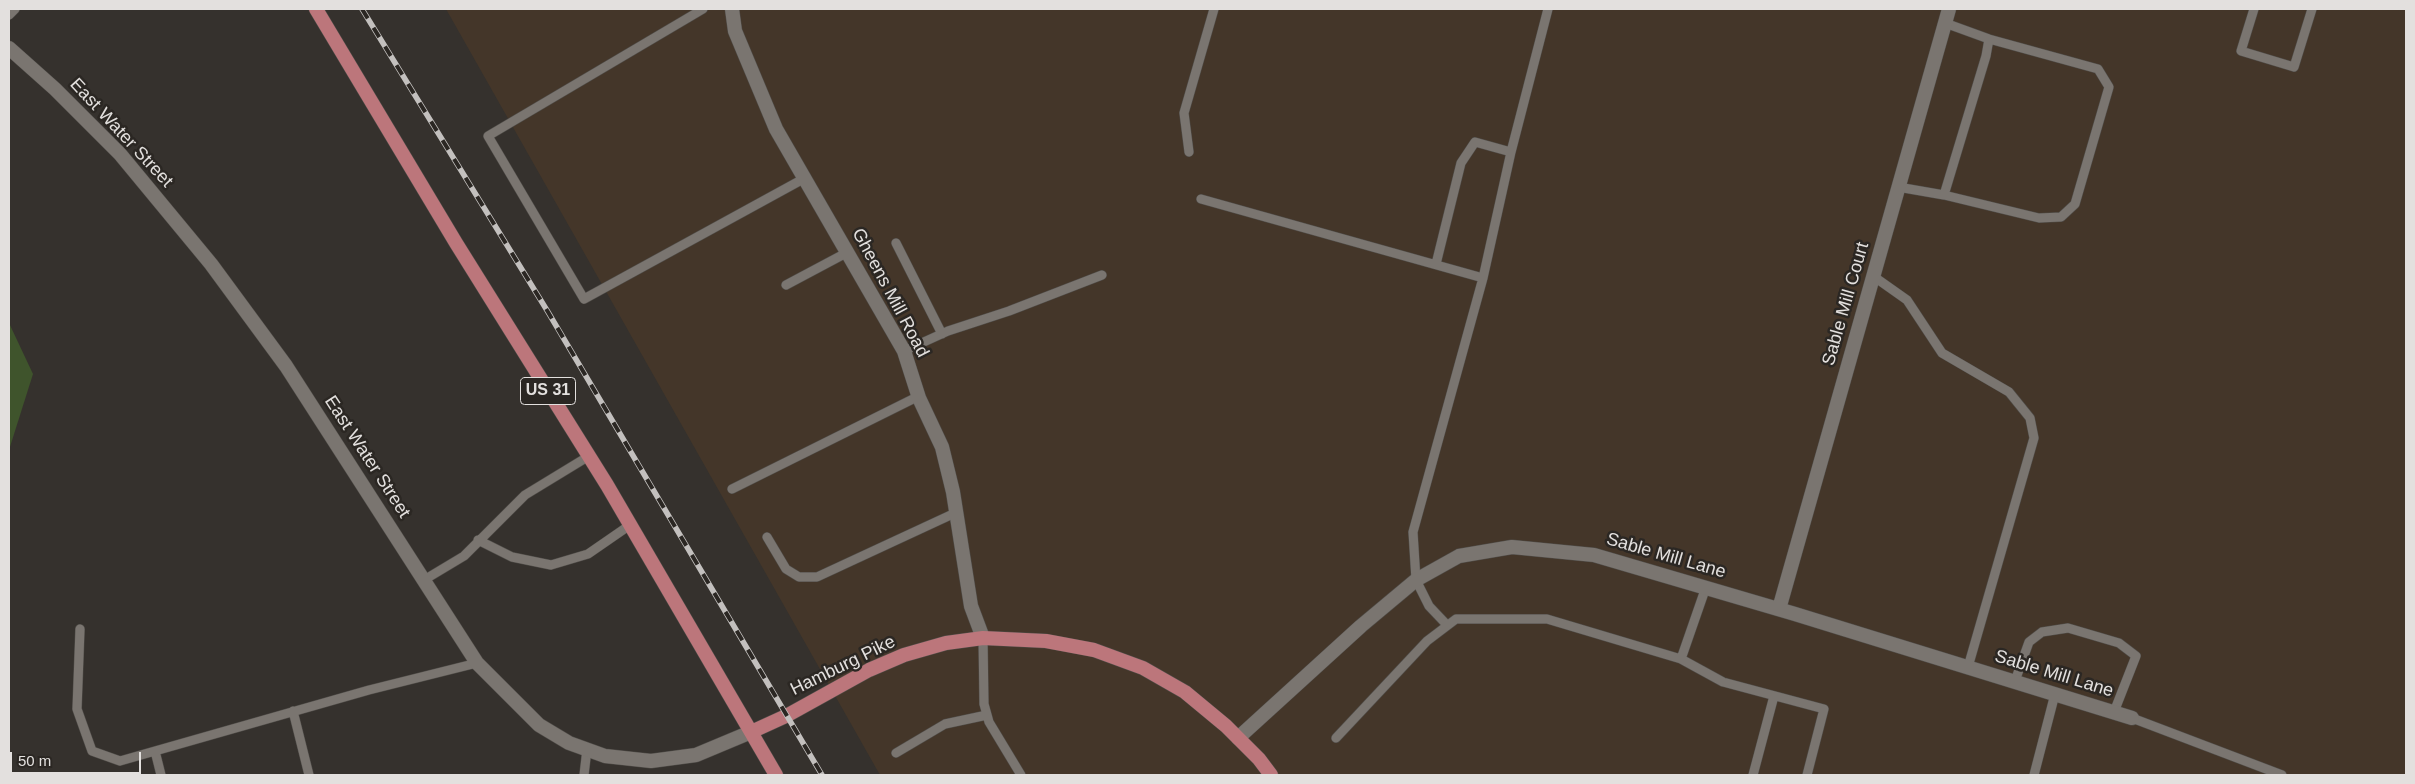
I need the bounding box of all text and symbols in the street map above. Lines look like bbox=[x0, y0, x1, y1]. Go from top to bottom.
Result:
street label: East Water Street bbox=[65, 74, 177, 192]
street label: Gheens Mill Road bbox=[847, 225, 933, 361]
street label: Sable Mill Court bbox=[1818, 240, 1874, 368]
road number: US 31 bbox=[520, 378, 576, 404]
street label: East Water Street bbox=[319, 392, 415, 522]
street label: Sable Mill Lane bbox=[1604, 529, 1728, 583]
street label: Hamburg Pike bbox=[787, 631, 899, 701]
street label: Sable Mill Lane bbox=[1992, 646, 2116, 702]
scale bar bbox=[12, 742, 144, 774]
text: 50 m bbox=[18, 752, 51, 769]

